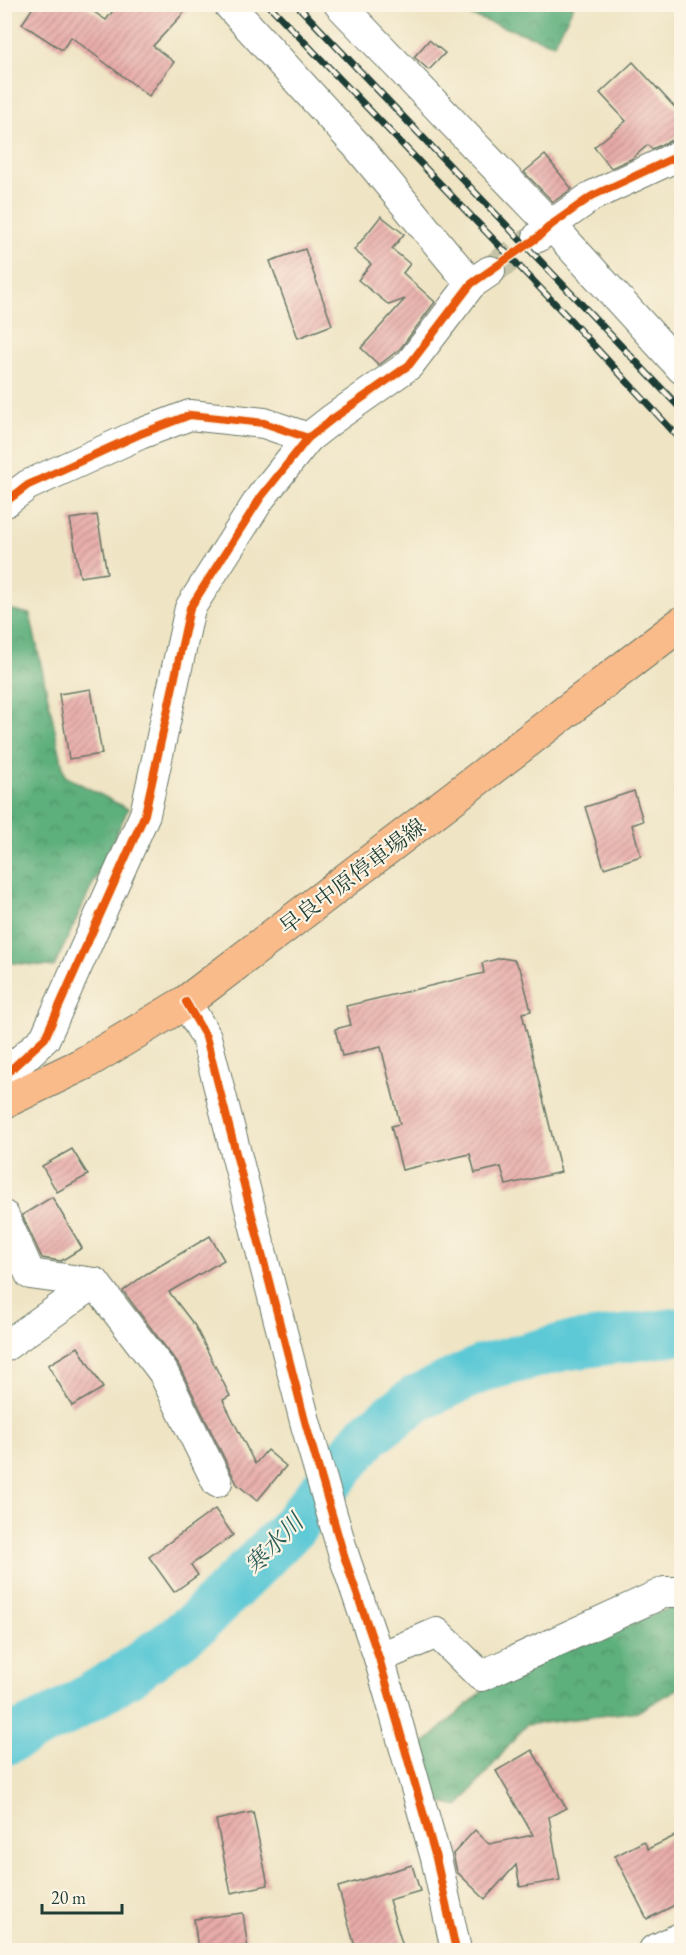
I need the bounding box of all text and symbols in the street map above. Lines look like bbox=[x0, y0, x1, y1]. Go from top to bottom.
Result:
street label: 早良中原停車場線 bbox=[273, 812, 431, 941]
water label: 寒水川 bbox=[237, 1505, 312, 1580]
scale bar bbox=[42, 1877, 122, 1915]
text: 20 m bbox=[51, 1886, 86, 1909]

